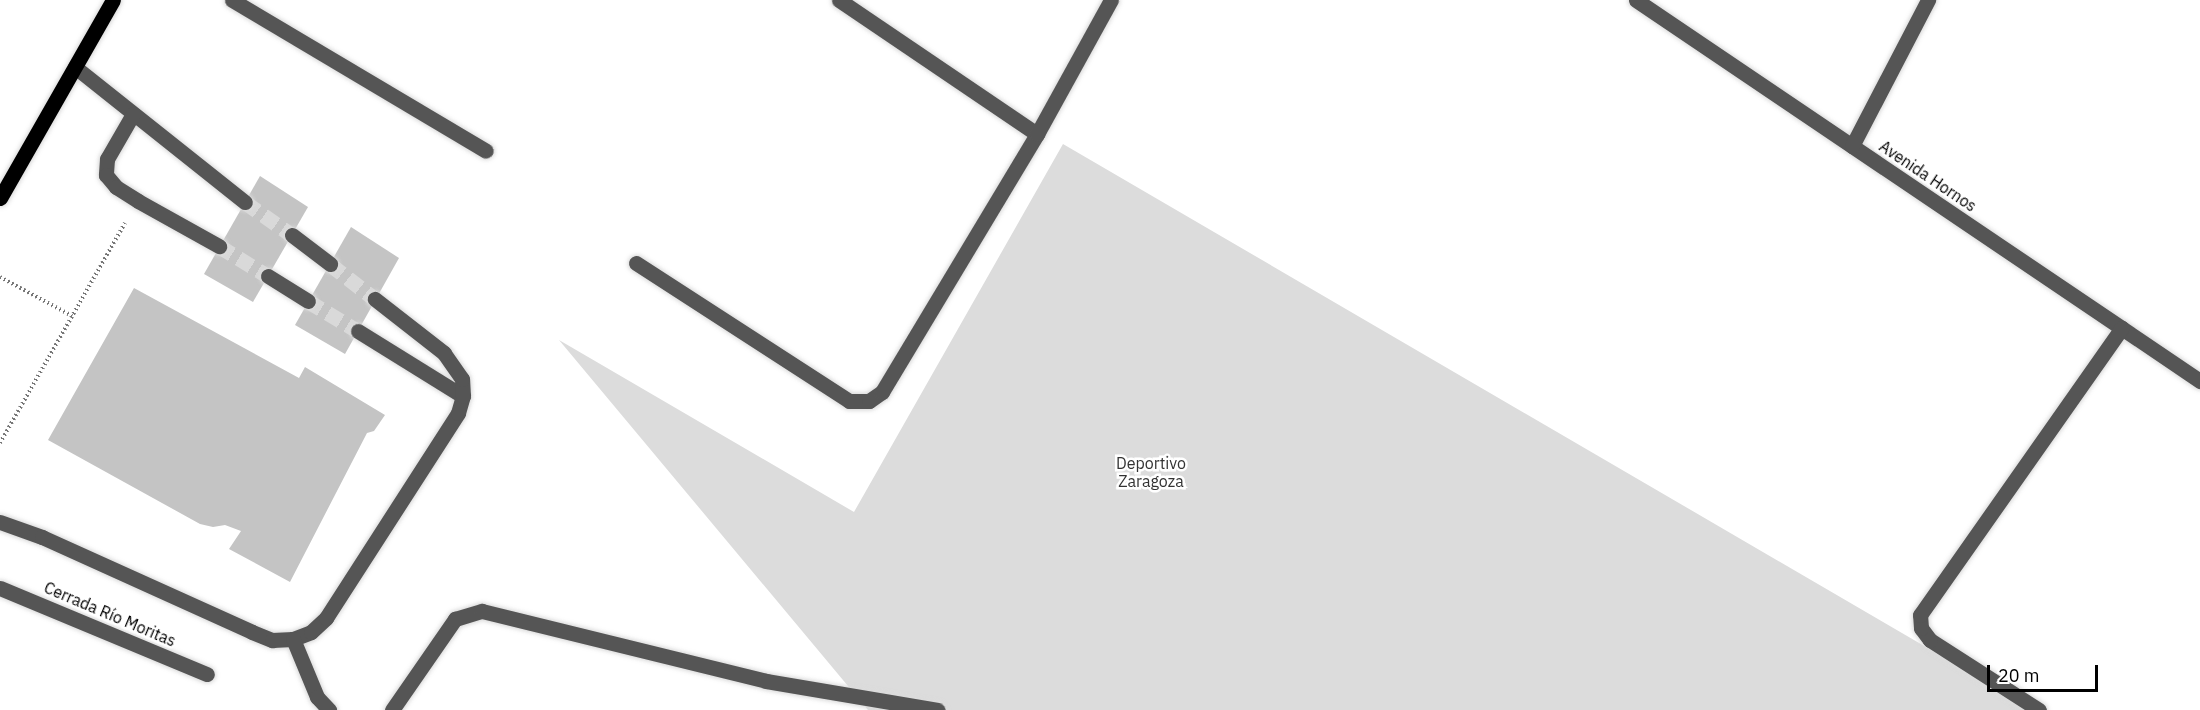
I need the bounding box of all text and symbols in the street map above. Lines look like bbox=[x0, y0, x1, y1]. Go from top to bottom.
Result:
street label: Avenida Hornos bbox=[1876, 136, 1980, 216]
park label: Deportivo Zaragoza bbox=[1116, 453, 1186, 491]
street label: Cerrada Río Moritas bbox=[41, 578, 179, 650]
scale bar bbox=[1990, 653, 2101, 691]
text: 20 m bbox=[1998, 664, 2040, 687]

